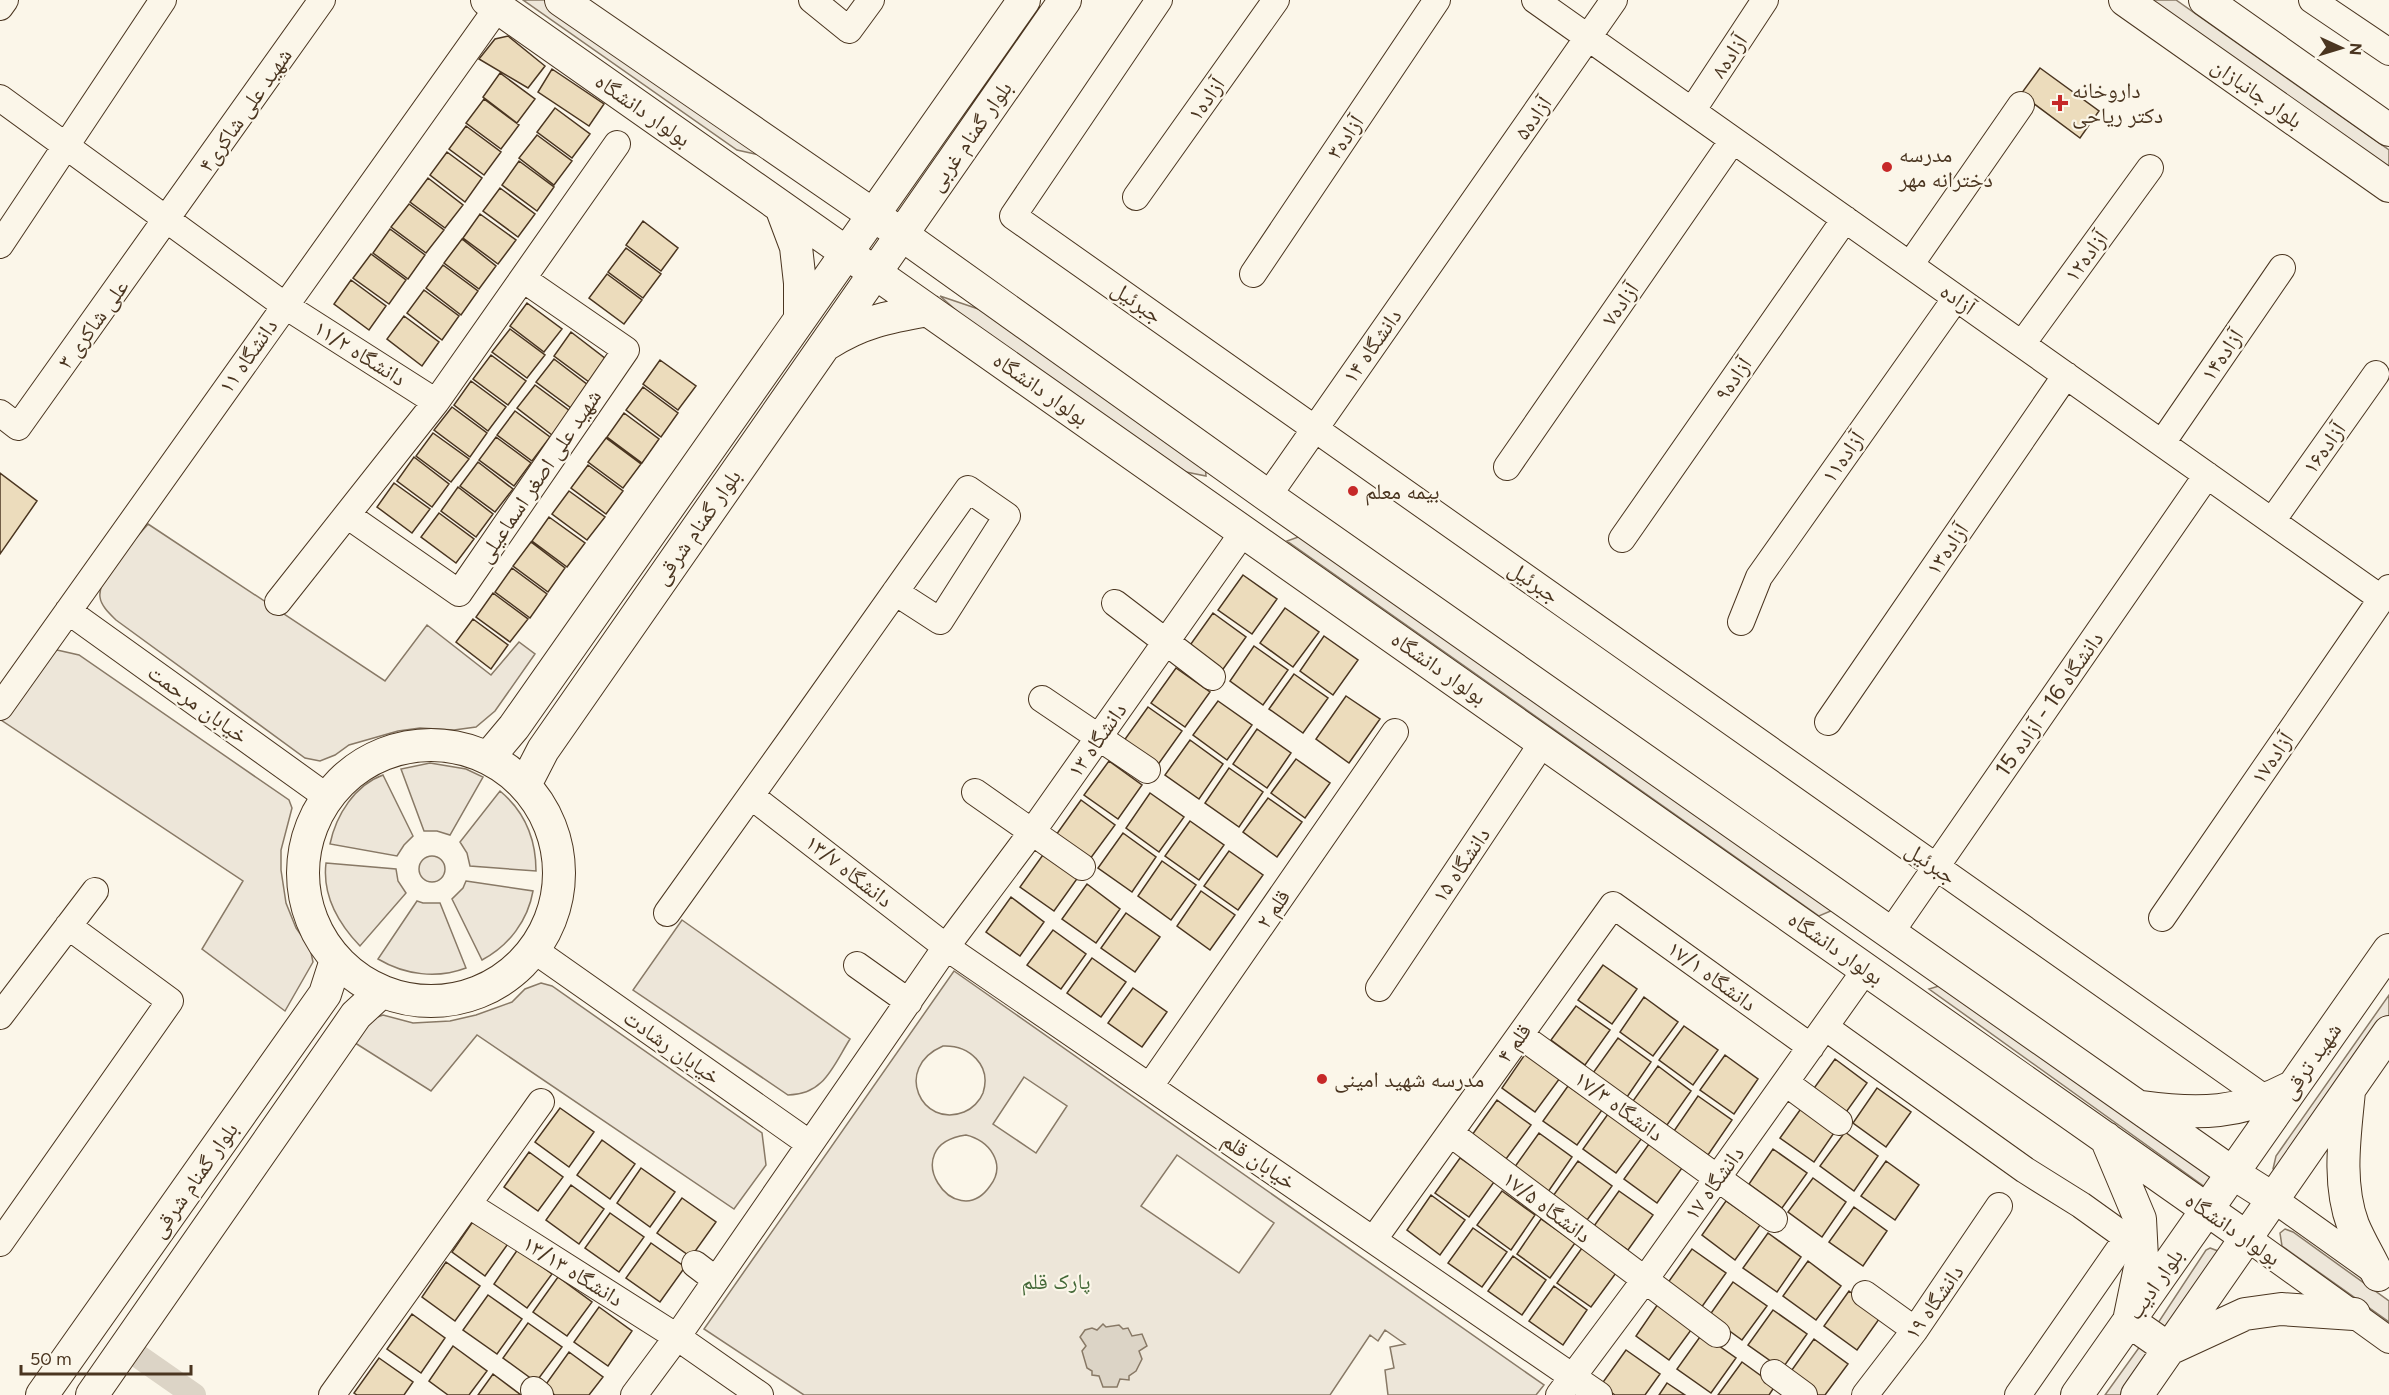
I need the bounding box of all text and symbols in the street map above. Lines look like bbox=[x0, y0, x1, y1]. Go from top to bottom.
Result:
north arrow bbox=[2311, 18, 2371, 78]
street label: آزاده۸ bbox=[1705, 29, 1753, 83]
text: N bbox=[2346, 42, 2365, 56]
street label: شهید علی شاکری۴ bbox=[192, 43, 298, 177]
street label: بلوار جانبازان bbox=[2206, 52, 2308, 134]
street label: بولوار دانشگاه bbox=[590, 67, 696, 153]
street label: آزاده۱ bbox=[1181, 72, 1231, 126]
street label: بلوار گمنام غربی bbox=[922, 76, 1019, 197]
place label: داروخانه دکتر ریاحی bbox=[2072, 77, 2163, 129]
street label: آزاده۵ bbox=[1508, 91, 1558, 145]
marker: داروخانه دکتر ریاحی bbox=[2053, 96, 2067, 110]
street label: آزاده۳ bbox=[1321, 110, 1370, 164]
place label: مدرسه دخترانه مهر bbox=[1898, 141, 1993, 193]
marker: مدرسه دخترانه مهر bbox=[1880, 160, 1894, 174]
street label: آزاده۱۲ bbox=[2058, 225, 2114, 287]
street label: علی شاکری ۳ bbox=[52, 274, 134, 374]
street label: جبرئیل bbox=[1106, 275, 1168, 329]
street label: آزاده۷ bbox=[1595, 277, 1645, 331]
street label: آزاده bbox=[1935, 277, 1981, 321]
street label: دانشگاه ۱۴ bbox=[1337, 304, 1407, 388]
street label: دانشگاه ۱۱ bbox=[213, 314, 283, 398]
street label: دانشگاه ۱۱/۲ bbox=[309, 314, 411, 392]
street label: آزاده۱۴ bbox=[2195, 324, 2249, 386]
street label: بولوار دانشگاه bbox=[988, 346, 1094, 432]
street label: آزاده۹ bbox=[1708, 352, 1758, 406]
street label: شهید علی اصغر اسماعیلی bbox=[471, 384, 607, 568]
street label: آزاده۱۶ bbox=[2297, 417, 2352, 479]
street label: آزاده۱۱ bbox=[1816, 426, 1871, 488]
street label: بلوار گمنام شرقی bbox=[647, 464, 748, 591]
place label: بیمه معلم bbox=[1365, 478, 1440, 506]
marker: بیمه معلم bbox=[1346, 484, 1360, 498]
street label: آزاده۱۳ bbox=[1920, 518, 1974, 580]
street label: جبرئیل bbox=[1503, 555, 1565, 609]
street label: بولوار دانشگاه bbox=[1386, 625, 1492, 711]
street label: دانشگاه 16 - آزاده 15 bbox=[1989, 626, 2109, 782]
street label: خیابان مرحمت bbox=[143, 659, 253, 749]
street label: دانشگاه ۱۳ bbox=[1062, 698, 1132, 782]
street label: آزاده۱۷ bbox=[2245, 727, 2299, 789]
street label: دانشگاه ۱۵ bbox=[1426, 822, 1496, 908]
street label: دانشگاه ۱۳/۷ bbox=[800, 829, 898, 913]
street label: جبرئیل bbox=[1900, 836, 1962, 890]
street label: قلم ۲ bbox=[1250, 884, 1297, 934]
street label: بولوار دانشگاه bbox=[1783, 905, 1889, 991]
street label: دانشگاه ۱۷/۱ bbox=[1662, 935, 1762, 1017]
street label: خیابان رشادت bbox=[618, 1004, 726, 1090]
street label: شهید ترقی bbox=[2275, 1017, 2347, 1105]
street label: قلم ۴ bbox=[1491, 1018, 1538, 1068]
street label: دانشگاه ۱۷/۳ bbox=[1569, 1065, 1669, 1147]
place label: مدرسه شهید امینی bbox=[1334, 1066, 1484, 1093]
marker: مدرسه شهید امینی bbox=[1315, 1072, 1329, 1086]
street label: بلوار گمنام شرقی bbox=[144, 1117, 245, 1244]
street label: خیابان قلم bbox=[1216, 1126, 1301, 1196]
street label: دانشگاه ۱۷ bbox=[1678, 1141, 1750, 1225]
street label: دانشگاه ۱۷/۵ bbox=[1498, 1165, 1596, 1249]
street label: بولوار دانشگاه bbox=[2180, 1186, 2286, 1272]
street label: دانشگاه ۱۳/۱۳ bbox=[518, 1230, 628, 1312]
street label: بلوار ادیب bbox=[2121, 1243, 2189, 1325]
street label: دانشگاه ۱۹ bbox=[1899, 1260, 1969, 1344]
park label: پارک قلم bbox=[1021, 1268, 1091, 1296]
scale bar bbox=[21, 1338, 190, 1376]
text: 50 m bbox=[30, 1348, 72, 1370]

